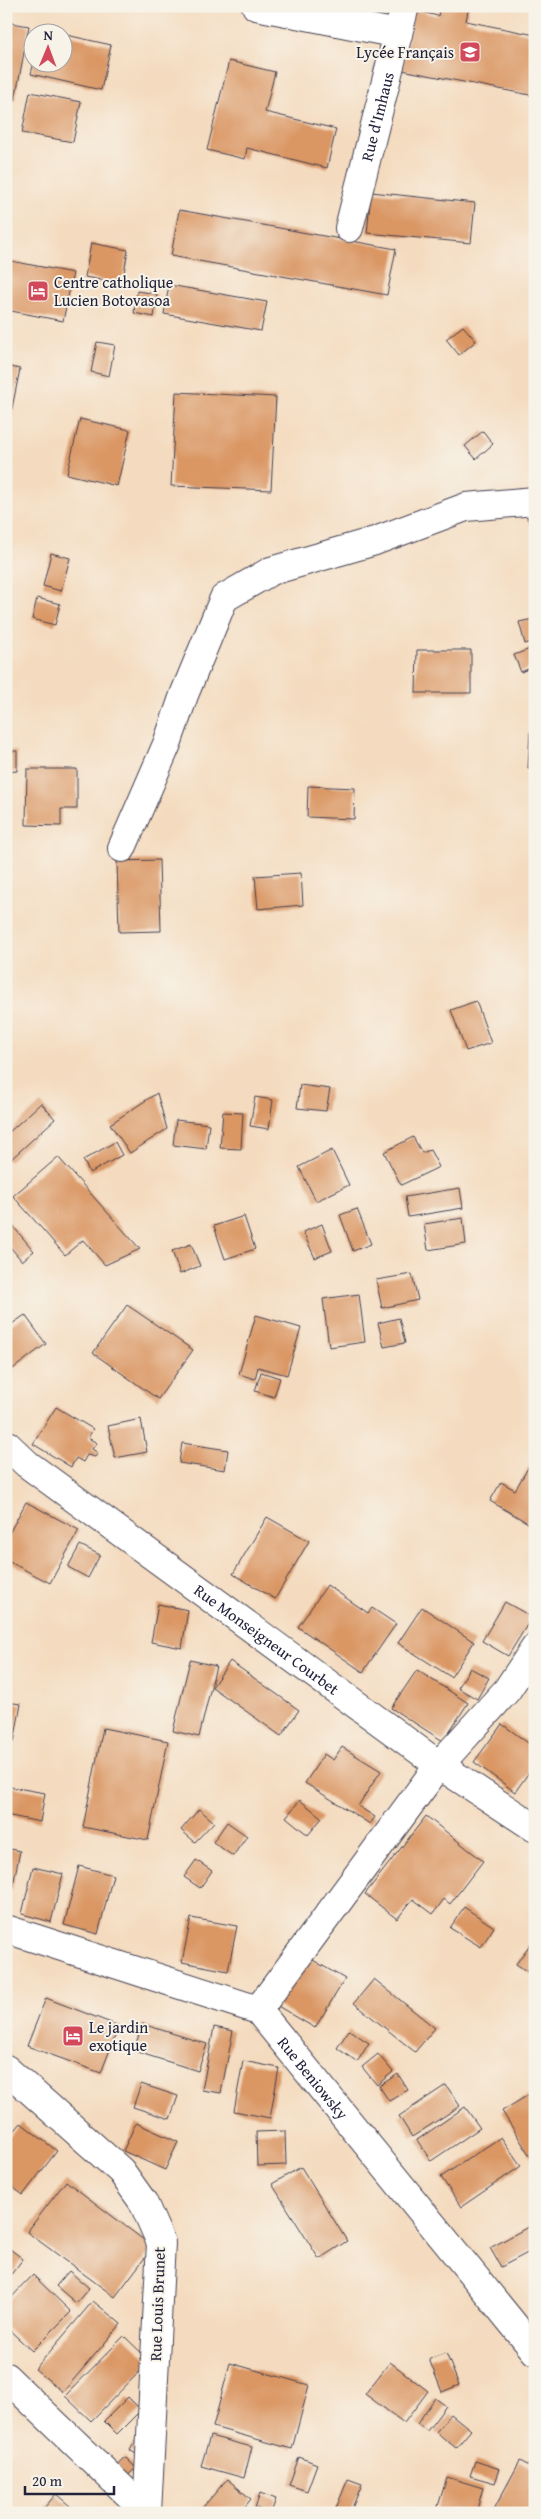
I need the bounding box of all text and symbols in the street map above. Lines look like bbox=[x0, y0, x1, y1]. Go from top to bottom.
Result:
north arrow bbox=[22, 22, 72, 72]
text: N bbox=[43, 25, 54, 45]
place label: Lycée Français bbox=[356, 40, 454, 64]
school or university icon: Lycée Français bbox=[458, 40, 482, 64]
street label: Rue d'Imhaus bbox=[354, 69, 400, 164]
place label: Centre catholique Lucien Botovasoa bbox=[54, 270, 173, 312]
hotel icon: Centre catholique Lucien Botovasoa bbox=[26, 279, 50, 303]
street label: Rue Monseigneur Courbet bbox=[189, 1578, 345, 1701]
place label: Le jardin exotique bbox=[89, 2015, 148, 2057]
hotel icon: Le jardin exotique bbox=[61, 2024, 85, 2048]
street label: Rue Beniowsky bbox=[272, 2031, 354, 2124]
street label: Rue Louis Brunet bbox=[143, 2246, 171, 2362]
scale bar bbox=[25, 2464, 114, 2496]
text: 20 m bbox=[32, 2470, 63, 2491]

